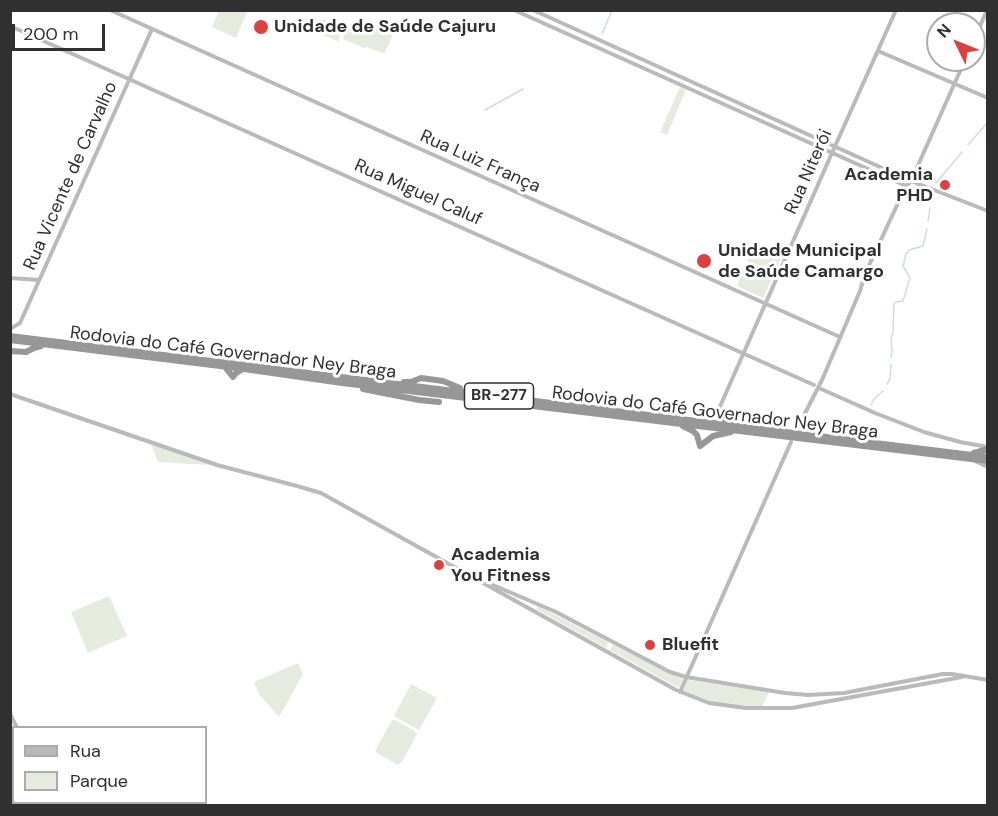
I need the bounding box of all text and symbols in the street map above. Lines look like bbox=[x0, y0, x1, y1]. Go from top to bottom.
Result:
scale bar bbox=[15, 12, 108, 50]
north arrow bbox=[926, 12, 986, 72]
place label: Unidade de Saúde Cajuru bbox=[274, 16, 496, 38]
marker: Unidade de Saúde Cajuru bbox=[252, 18, 270, 36]
text: N bbox=[932, 19, 956, 42]
text: 200 m bbox=[23, 22, 79, 46]
street label: Rua Vicente de Carvalho bbox=[20, 78, 122, 274]
street label: Rua Luiz França bbox=[417, 126, 543, 198]
street label: Rua Niterói bbox=[781, 126, 837, 218]
street label: Rua Miguel Caluf bbox=[351, 155, 485, 231]
place label: Academia PHD bbox=[844, 164, 933, 207]
marker: Academia PHD bbox=[938, 178, 952, 192]
place label: Unidade Municipal de Saúde Camargo bbox=[718, 240, 884, 282]
marker: Unidade Municipal de Saúde Camargo bbox=[695, 252, 713, 270]
street label: Rodovia do Café Governador Ney Braga bbox=[69, 322, 397, 384]
street label: Rodovia do Café Governador Ney Braga bbox=[551, 382, 879, 444]
road number: BR-277 bbox=[464, 383, 534, 409]
place label: Academia You Fitness bbox=[451, 544, 551, 586]
marker: Academia You Fitness bbox=[432, 558, 446, 572]
place label: Bluefit bbox=[662, 634, 719, 656]
marker: Bluefit bbox=[643, 638, 657, 652]
legend bbox=[12, 726, 207, 804]
text: Rua bbox=[70, 739, 101, 763]
text: Parque bbox=[70, 769, 128, 793]

